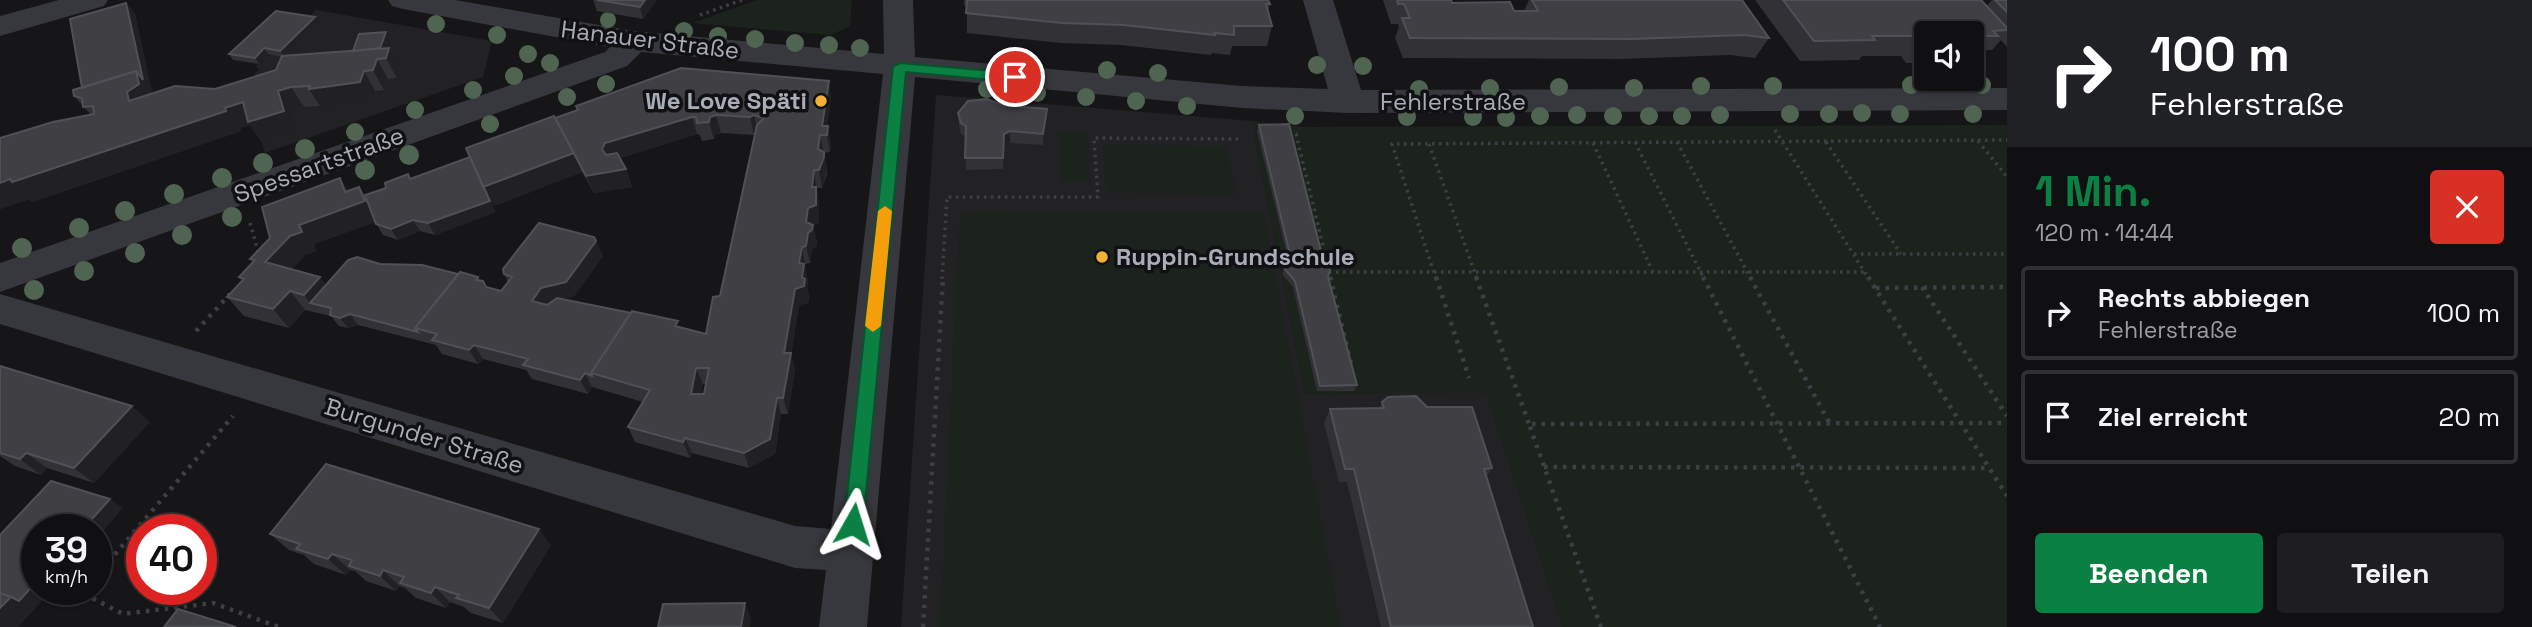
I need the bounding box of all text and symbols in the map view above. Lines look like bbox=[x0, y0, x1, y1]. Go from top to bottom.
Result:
street label: Hanauer Straße bbox=[559, 13, 741, 66]
map controls bbox=[1914, 21, 1984, 91]
button: sound bbox=[1914, 21, 1984, 91]
text: 100 m bbox=[2150, 23, 2290, 85]
icon: right bbox=[2035, 28, 2126, 119]
pin bbox=[985, 47, 1045, 107]
icon: arrive bbox=[996, 58, 1034, 96]
text: Fehlerstraße bbox=[2150, 84, 2344, 124]
place label: We Love Späti bbox=[645, 85, 807, 116]
street label: Fehlerstraße bbox=[1380, 86, 1526, 117]
marker: We Love Späti bbox=[813, 93, 829, 109]
street label: Spessartstraße bbox=[230, 119, 408, 210]
text: 1 Min. bbox=[2035, 165, 2151, 218]
button: close bbox=[2430, 170, 2504, 244]
text: 120 m · 14:44 bbox=[2035, 218, 2174, 248]
place label: Ruppin-Grundschule bbox=[1116, 241, 1355, 272]
marker: Ruppin-Grundschule bbox=[1094, 249, 1110, 265]
text: Rechts abbiegen bbox=[2098, 281, 2310, 315]
icon: right bbox=[2039, 294, 2077, 332]
text: 100 m bbox=[2427, 296, 2500, 330]
text: Fehlerstraße bbox=[2098, 315, 2238, 345]
street label: Burgunder Straße bbox=[321, 391, 527, 481]
icon: arrive bbox=[2039, 398, 2077, 436]
text: Ziel erreicht bbox=[2098, 400, 2248, 434]
text: 20 m bbox=[2439, 400, 2500, 434]
position arrow bbox=[816, 487, 890, 561]
speed limit sign: 40 bbox=[126, 514, 217, 605]
text: 39 bbox=[45, 528, 88, 572]
button: Beenden bbox=[2035, 533, 2263, 613]
button: Teilen bbox=[2277, 533, 2504, 613]
text: km/h bbox=[45, 565, 88, 588]

